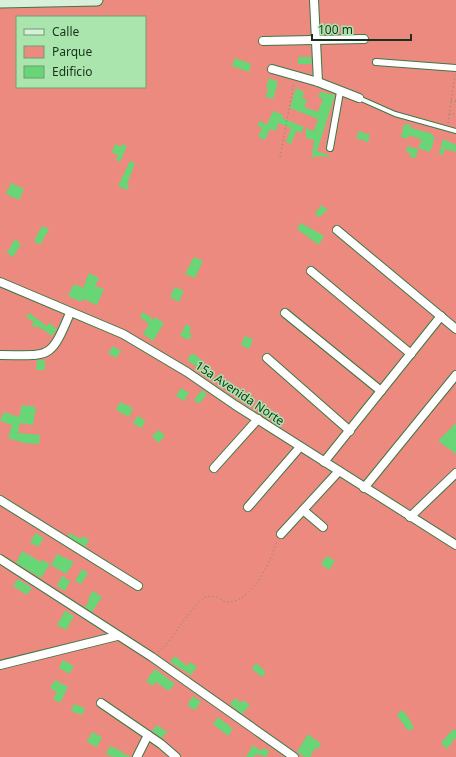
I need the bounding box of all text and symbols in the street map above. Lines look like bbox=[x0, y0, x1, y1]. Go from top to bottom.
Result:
legend bbox=[16, 16, 146, 88]
scale bar bbox=[312, 16, 411, 42]
text: 100 m bbox=[318, 21, 353, 38]
text: Calle bbox=[52, 23, 80, 40]
text: Parque bbox=[52, 43, 93, 60]
text: Edificio bbox=[52, 63, 93, 80]
street label: 15a Avenida Norte bbox=[192, 357, 288, 429]

